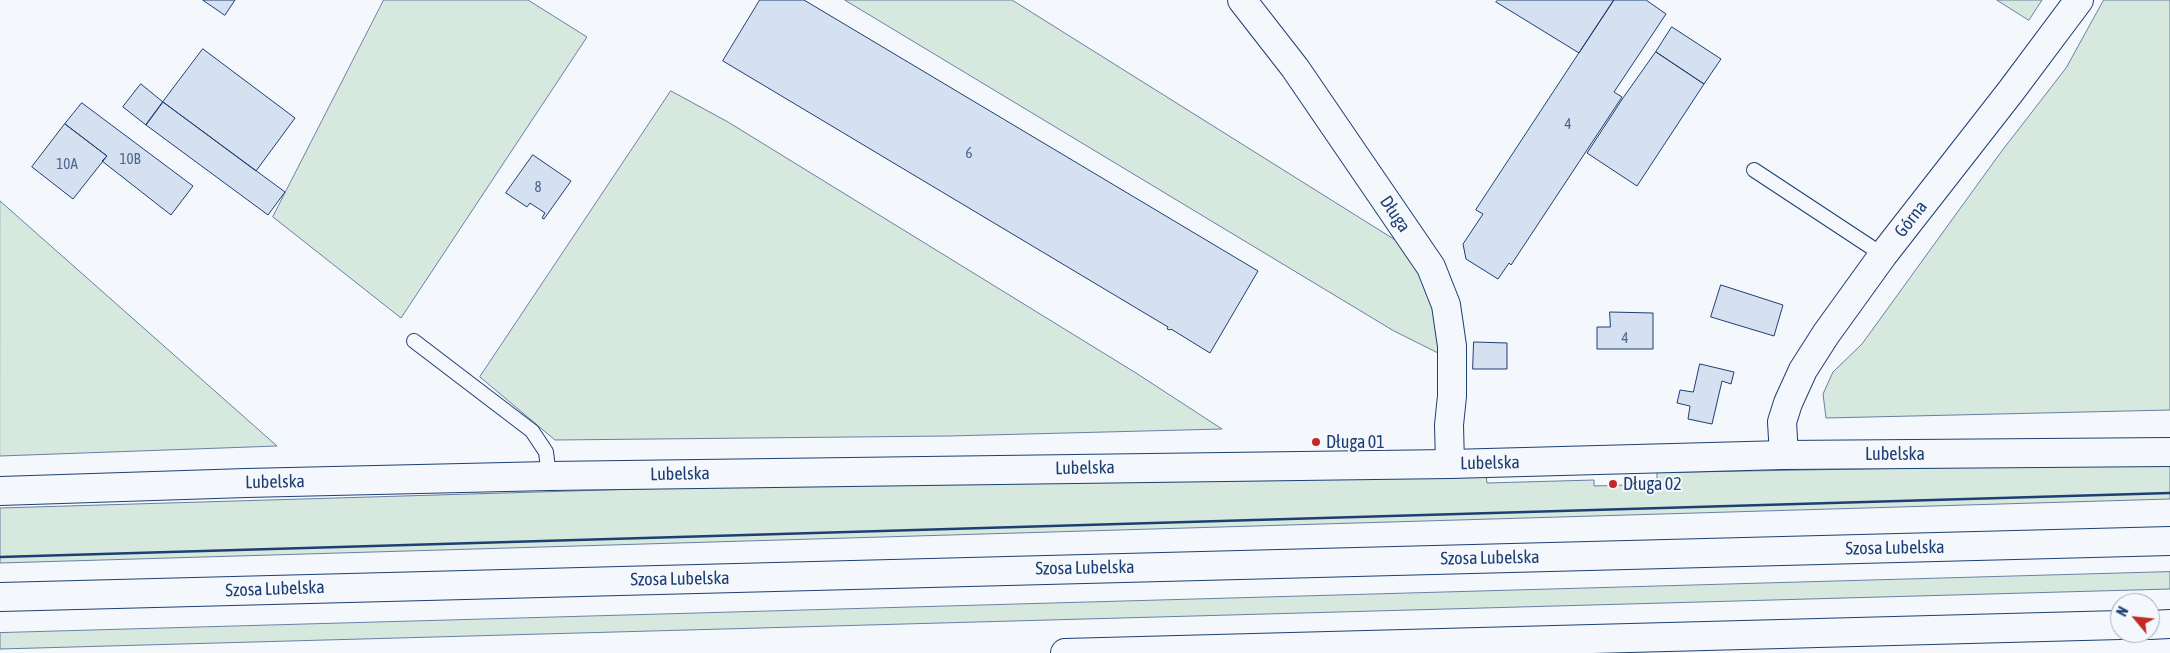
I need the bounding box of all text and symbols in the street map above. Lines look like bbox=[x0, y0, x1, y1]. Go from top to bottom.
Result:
house number: 4 bbox=[1564, 115, 1572, 133]
house number: 6 bbox=[965, 144, 973, 162]
house number: 10B bbox=[119, 150, 141, 168]
house number: 10A bbox=[56, 155, 78, 173]
house number: 8 bbox=[534, 178, 542, 196]
street label: Długa bbox=[1375, 192, 1415, 236]
street label: Górna bbox=[1890, 196, 1932, 242]
house number: 4 bbox=[1621, 329, 1629, 347]
place label: Długa 01 bbox=[1326, 431, 1385, 453]
marker: Długa 01 bbox=[1310, 436, 1322, 448]
street label: Lubelska bbox=[1865, 443, 1925, 465]
street label: Lubelska bbox=[1460, 452, 1520, 474]
street label: Lubelska bbox=[1055, 457, 1115, 479]
street label: Lubelska bbox=[650, 463, 710, 485]
street label: Lubelska bbox=[245, 471, 305, 493]
place label: Długa 02 bbox=[1623, 473, 1682, 495]
marker: Długa 02 bbox=[1607, 478, 1619, 490]
street label: Szosa Lubelska bbox=[1845, 536, 1945, 560]
street label: Szosa Lubelska bbox=[1440, 546, 1540, 570]
street label: Szosa Lubelska bbox=[1035, 556, 1135, 580]
street label: Szosa Lubelska bbox=[630, 567, 730, 591]
street label: Szosa Lubelska bbox=[225, 576, 325, 602]
north arrow bbox=[2110, 593, 2160, 643]
text: N bbox=[2114, 604, 2132, 619]

